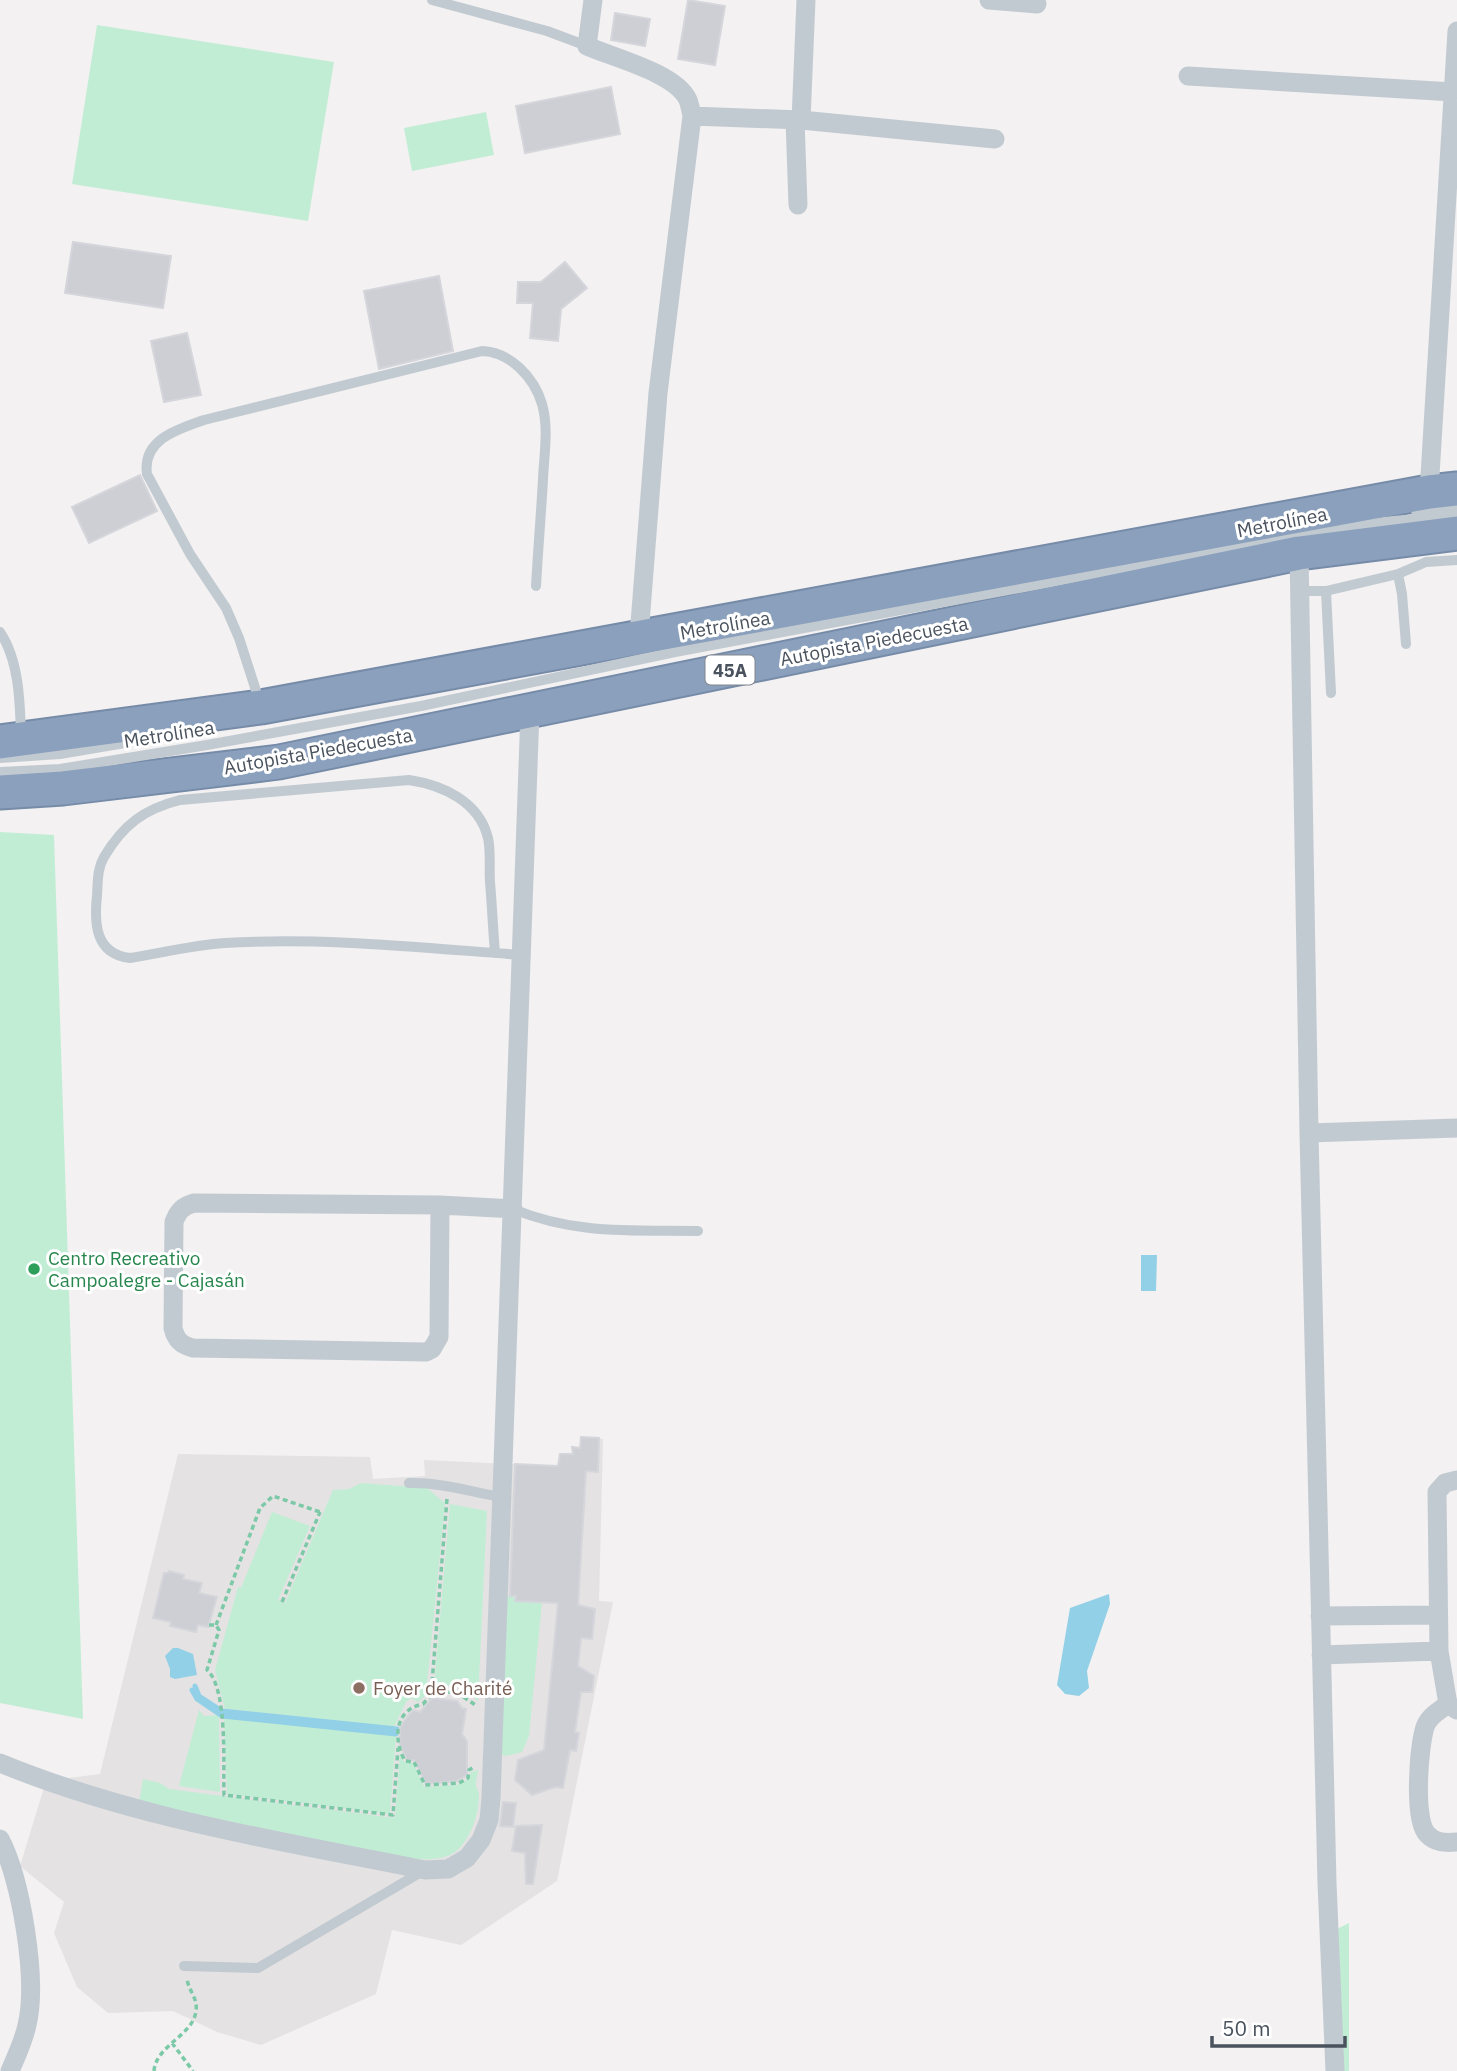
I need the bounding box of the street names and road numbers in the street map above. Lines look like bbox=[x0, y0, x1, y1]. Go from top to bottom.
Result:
street label: Metrolínea bbox=[1235, 502, 1329, 542]
street label: Metrolínea bbox=[678, 605, 772, 645]
street label: Autopista Piedecuesta bbox=[778, 611, 970, 671]
road number: 45A bbox=[706, 656, 754, 684]
street label: Metrolínea bbox=[122, 715, 216, 753]
street label: Autopista Piedecuesta bbox=[222, 723, 414, 779]

